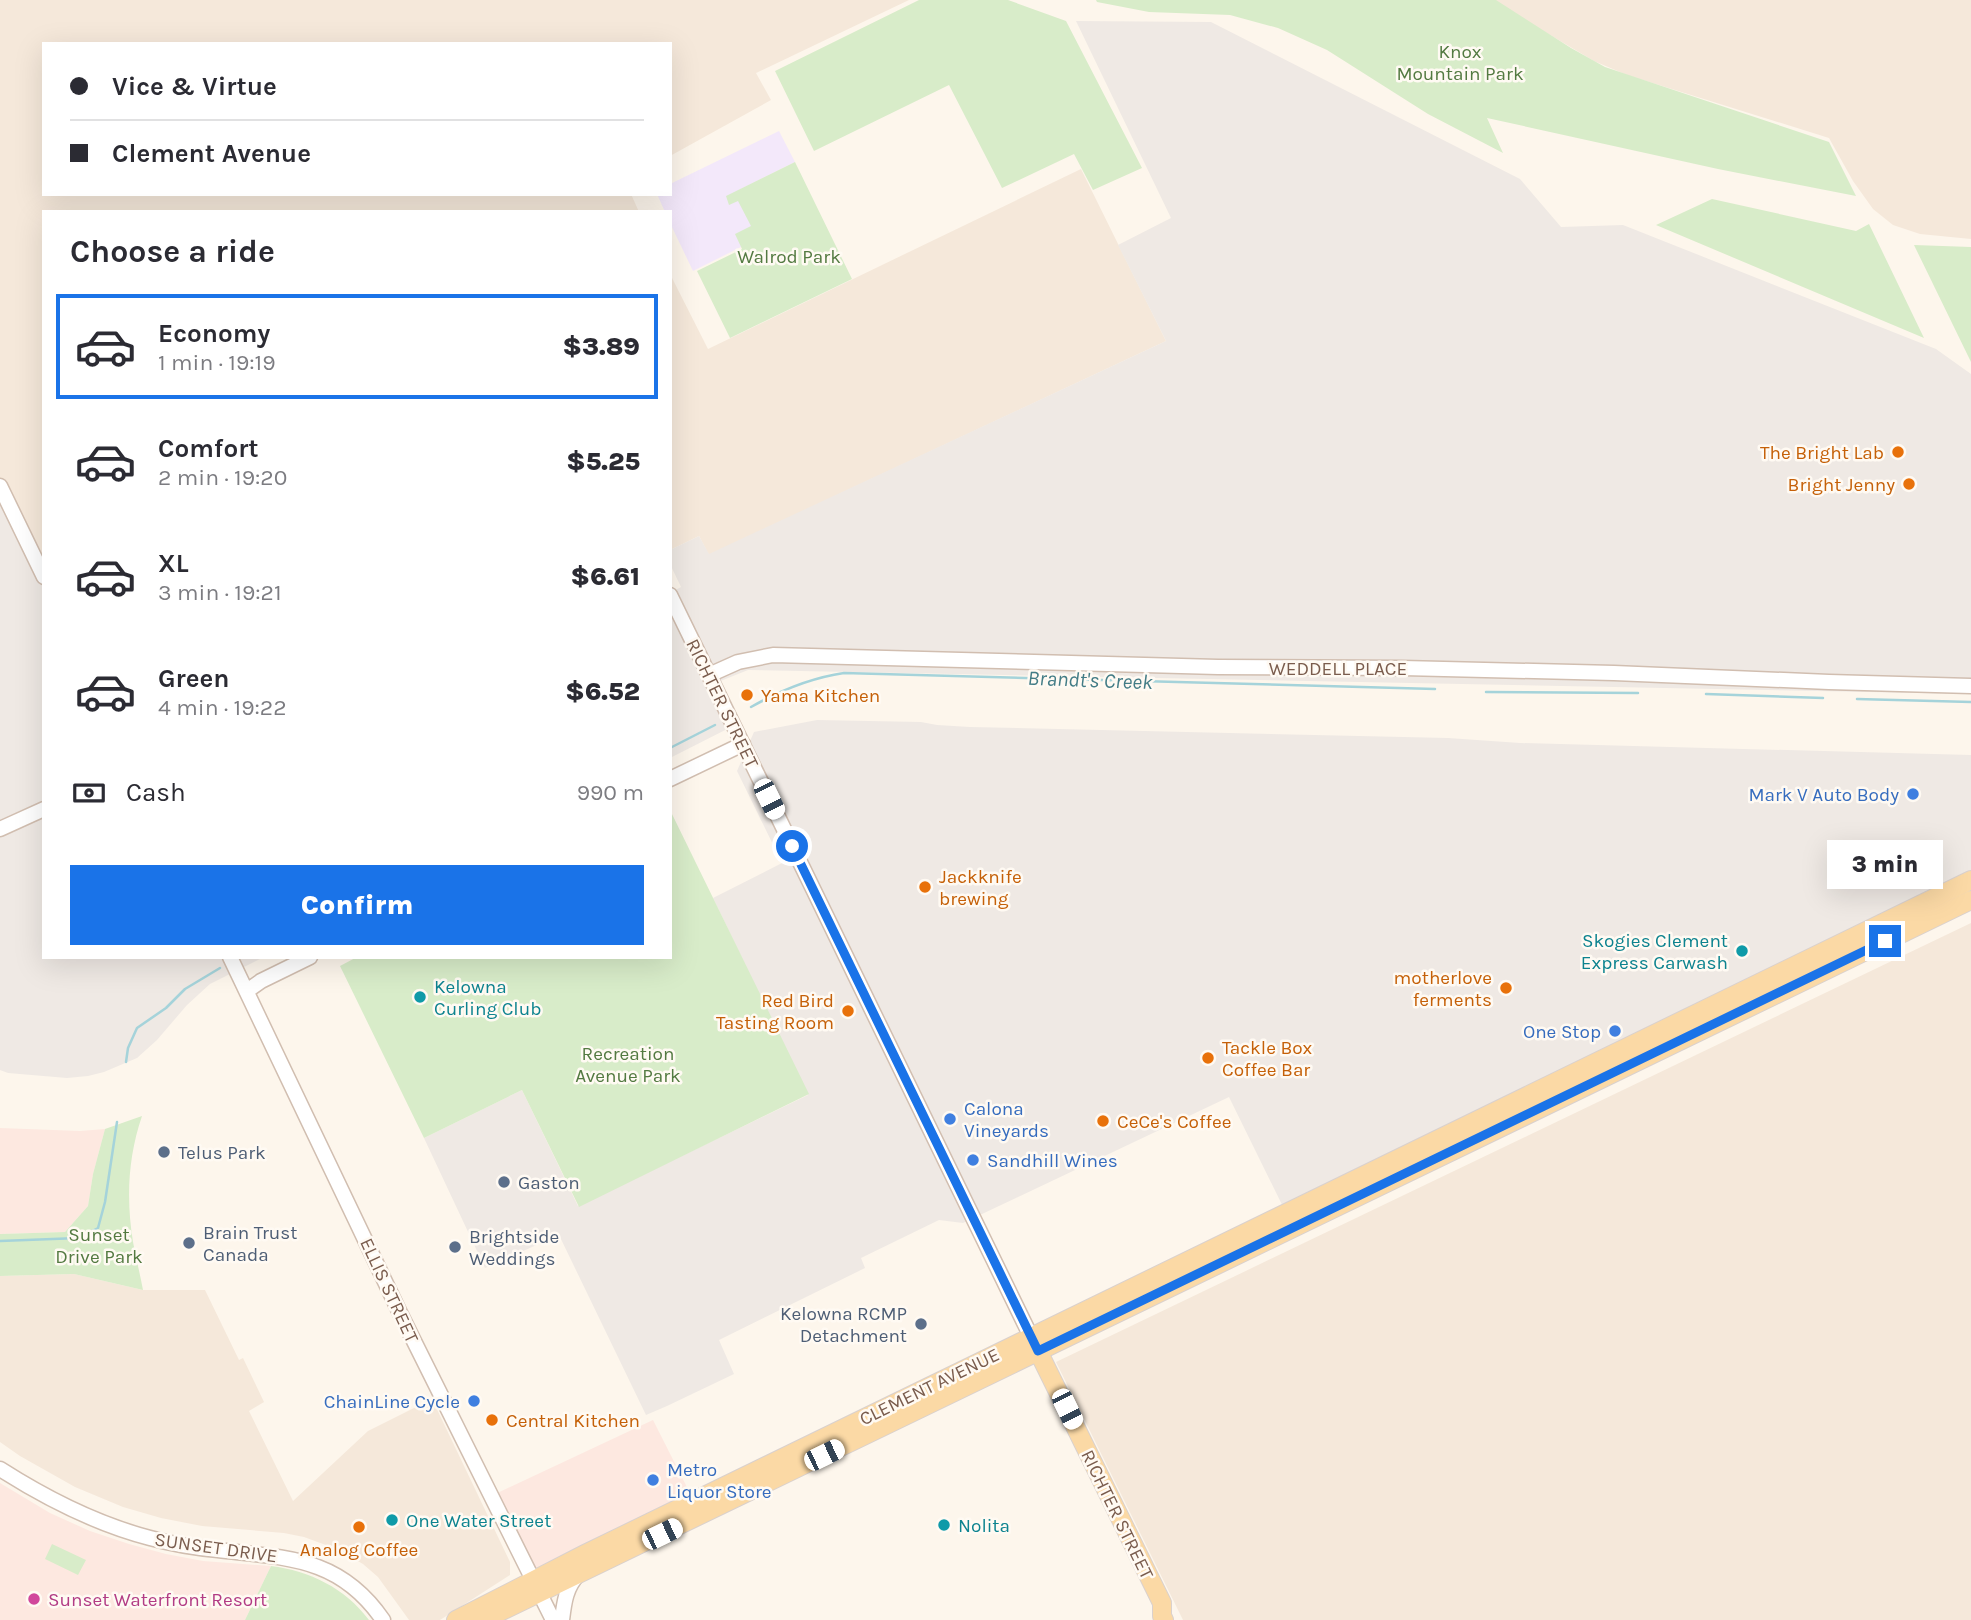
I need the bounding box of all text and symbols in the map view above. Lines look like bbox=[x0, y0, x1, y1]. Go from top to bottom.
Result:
park label: Knox Mountain Park bbox=[1396, 41, 1524, 85]
text: Vice & Virtue bbox=[112, 71, 277, 102]
text: Clement Avenue bbox=[112, 138, 311, 169]
text: Choose a ride bbox=[70, 233, 275, 270]
park label: Walrod Park bbox=[737, 246, 841, 268]
icon: car bbox=[74, 315, 137, 378]
text: Economy bbox=[158, 318, 270, 349]
text: $3.89 bbox=[563, 331, 640, 362]
text: 1 min · 19:19 bbox=[158, 349, 276, 376]
icon: car bbox=[74, 430, 137, 493]
text: Comfort bbox=[158, 433, 259, 464]
place label: The Bright Lab bbox=[1760, 442, 1884, 464]
marker: The Bright Lab bbox=[1890, 444, 1906, 460]
text: $5.25 bbox=[566, 446, 640, 477]
text: 2 min · 19:20 bbox=[158, 464, 287, 491]
place label: Bright Jenny bbox=[1788, 474, 1895, 496]
marker: Bright Jenny bbox=[1901, 476, 1917, 492]
icon: car bbox=[74, 545, 137, 608]
text: XL bbox=[158, 548, 189, 579]
text: $6.61 bbox=[570, 561, 640, 592]
text: 3 min · 19:21 bbox=[158, 579, 282, 606]
street label: RICHTER STREET bbox=[681, 635, 763, 772]
street label: WEDDELL PLACE bbox=[1269, 658, 1407, 680]
icon: car bbox=[74, 660, 137, 723]
text: Green bbox=[158, 663, 230, 694]
water label: Brandt's Creek bbox=[1027, 666, 1153, 694]
text: $6.52 bbox=[565, 676, 640, 707]
place label: Yama Kitchen bbox=[761, 685, 880, 707]
marker: Yama Kitchen bbox=[739, 687, 755, 703]
text: 4 min · 19:22 bbox=[158, 694, 287, 721]
icon: cash bbox=[70, 774, 108, 812]
car bbox=[751, 776, 788, 822]
text: Cash bbox=[126, 777, 186, 808]
text: 990 m bbox=[577, 779, 644, 806]
place label: Mark V Auto Body bbox=[1748, 784, 1899, 806]
marker: Mark V Auto Body bbox=[1905, 786, 1921, 802]
route start bbox=[776, 830, 808, 862]
callout: 3 min bbox=[1827, 839, 1943, 888]
text: 3 min bbox=[1852, 851, 1918, 878]
button: Confirm bbox=[70, 865, 644, 945]
place label: Jackknife brewing bbox=[939, 866, 1022, 910]
marker: Jackknife brewing bbox=[917, 879, 933, 895]
route end bbox=[1869, 925, 1901, 957]
place label: Skogies Clement Express Carwash bbox=[1581, 930, 1728, 974]
marker: Skogies Clement Express Carwash bbox=[1734, 943, 1750, 959]
place label: motherlove ferments bbox=[1394, 967, 1492, 1011]
place label: Kelowna Curling Club bbox=[434, 976, 541, 1020]
marker: motherlove ferments bbox=[1498, 980, 1514, 996]
marker: Kelowna Curling Club bbox=[412, 989, 428, 1005]
place label: Red Bird Tasting Room bbox=[716, 990, 834, 1034]
marker: Red Bird Tasting Room bbox=[840, 1003, 856, 1019]
place label: One Stop bbox=[1523, 1021, 1601, 1043]
marker: One Stop bbox=[1607, 1023, 1623, 1039]
place label: Tackle Box Coffee Bar bbox=[1222, 1037, 1313, 1081]
park label: Recreation Avenue Park bbox=[575, 1043, 681, 1087]
marker: Tackle Box Coffee Bar bbox=[1200, 1050, 1216, 1066]
place label: Calona Vineyards bbox=[964, 1098, 1049, 1142]
marker: Calona Vineyards bbox=[942, 1111, 958, 1127]
place label: CeCe's Coffee bbox=[1117, 1111, 1231, 1133]
marker: CeCe's Coffee bbox=[1095, 1113, 1111, 1129]
place label: Telus Park bbox=[178, 1142, 266, 1164]
marker: Telus Park bbox=[156, 1144, 172, 1160]
place label: Sandhill Wines bbox=[987, 1150, 1118, 1172]
marker: Sandhill Wines bbox=[965, 1152, 981, 1168]
place label: Gaston bbox=[518, 1172, 580, 1194]
marker: Gaston bbox=[496, 1174, 512, 1190]
place label: Brain Trust Canada bbox=[203, 1222, 297, 1266]
park label: Sunset Drive Park bbox=[55, 1224, 143, 1268]
place label: Brightside Weddings bbox=[469, 1226, 559, 1270]
street label: ELLIS STREET bbox=[355, 1234, 423, 1347]
marker: Brain Trust Canada bbox=[181, 1235, 197, 1251]
marker: Brightside Weddings bbox=[447, 1239, 463, 1255]
place label: Kelowna RCMP Detachment bbox=[780, 1303, 907, 1347]
marker: Kelowna RCMP Detachment bbox=[913, 1316, 929, 1332]
street label: CLEMENT AVENUE bbox=[856, 1344, 1003, 1430]
car bbox=[1049, 1386, 1086, 1432]
place label: ChainLine Cycle bbox=[324, 1391, 460, 1413]
marker: ChainLine Cycle bbox=[466, 1393, 482, 1409]
place label: Central Kitchen bbox=[506, 1410, 640, 1432]
marker: Central Kitchen bbox=[484, 1412, 500, 1428]
car bbox=[801, 1436, 848, 1474]
street label: RICHTER STREET bbox=[1076, 1446, 1158, 1583]
place label: Metro Liquor Store bbox=[667, 1459, 772, 1503]
marker: Metro Liquor Store bbox=[645, 1472, 661, 1488]
place label: One Water Street bbox=[406, 1510, 551, 1532]
marker: One Water Street bbox=[384, 1512, 400, 1528]
car bbox=[639, 1515, 686, 1553]
place label: Nolita bbox=[958, 1515, 1010, 1537]
marker: Nolita bbox=[936, 1517, 952, 1533]
marker: Analog Coffee bbox=[351, 1519, 367, 1535]
street label: SUNSET DRIVE bbox=[153, 1528, 279, 1568]
place label: Analog Coffee bbox=[300, 1539, 418, 1561]
place label: Sunset Waterfront Resort bbox=[48, 1589, 267, 1611]
marker: Sunset Waterfront Resort bbox=[26, 1591, 42, 1607]

